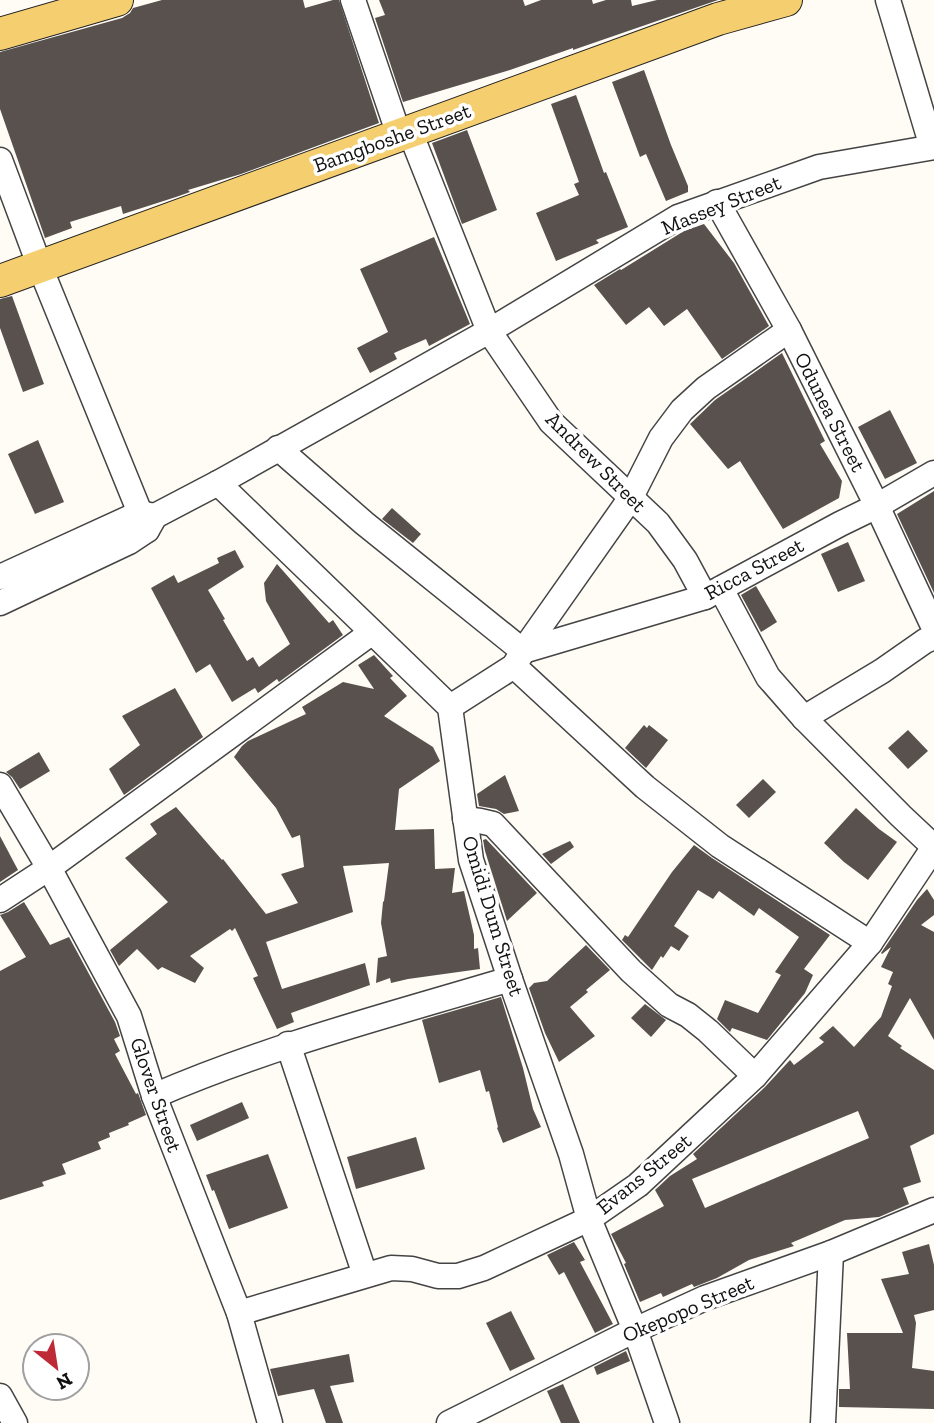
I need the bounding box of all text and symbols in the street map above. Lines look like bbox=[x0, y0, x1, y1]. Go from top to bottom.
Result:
street label: Bamgboshe Street bbox=[310, 97, 474, 178]
street label: Massey Street bbox=[657, 169, 784, 240]
street label: Odunea Street bbox=[790, 348, 871, 476]
street label: Andrew Street bbox=[541, 406, 652, 517]
street label: Ricca Street bbox=[700, 532, 808, 605]
street label: Omidi Dum Street bbox=[457, 833, 530, 999]
street label: Glover Street bbox=[125, 1034, 188, 1156]
street label: Evans Street bbox=[591, 1128, 696, 1219]
street label: Okepopo Street bbox=[618, 1270, 757, 1347]
north arrow bbox=[21, 1332, 91, 1402]
text: N bbox=[52, 1368, 76, 1395]

